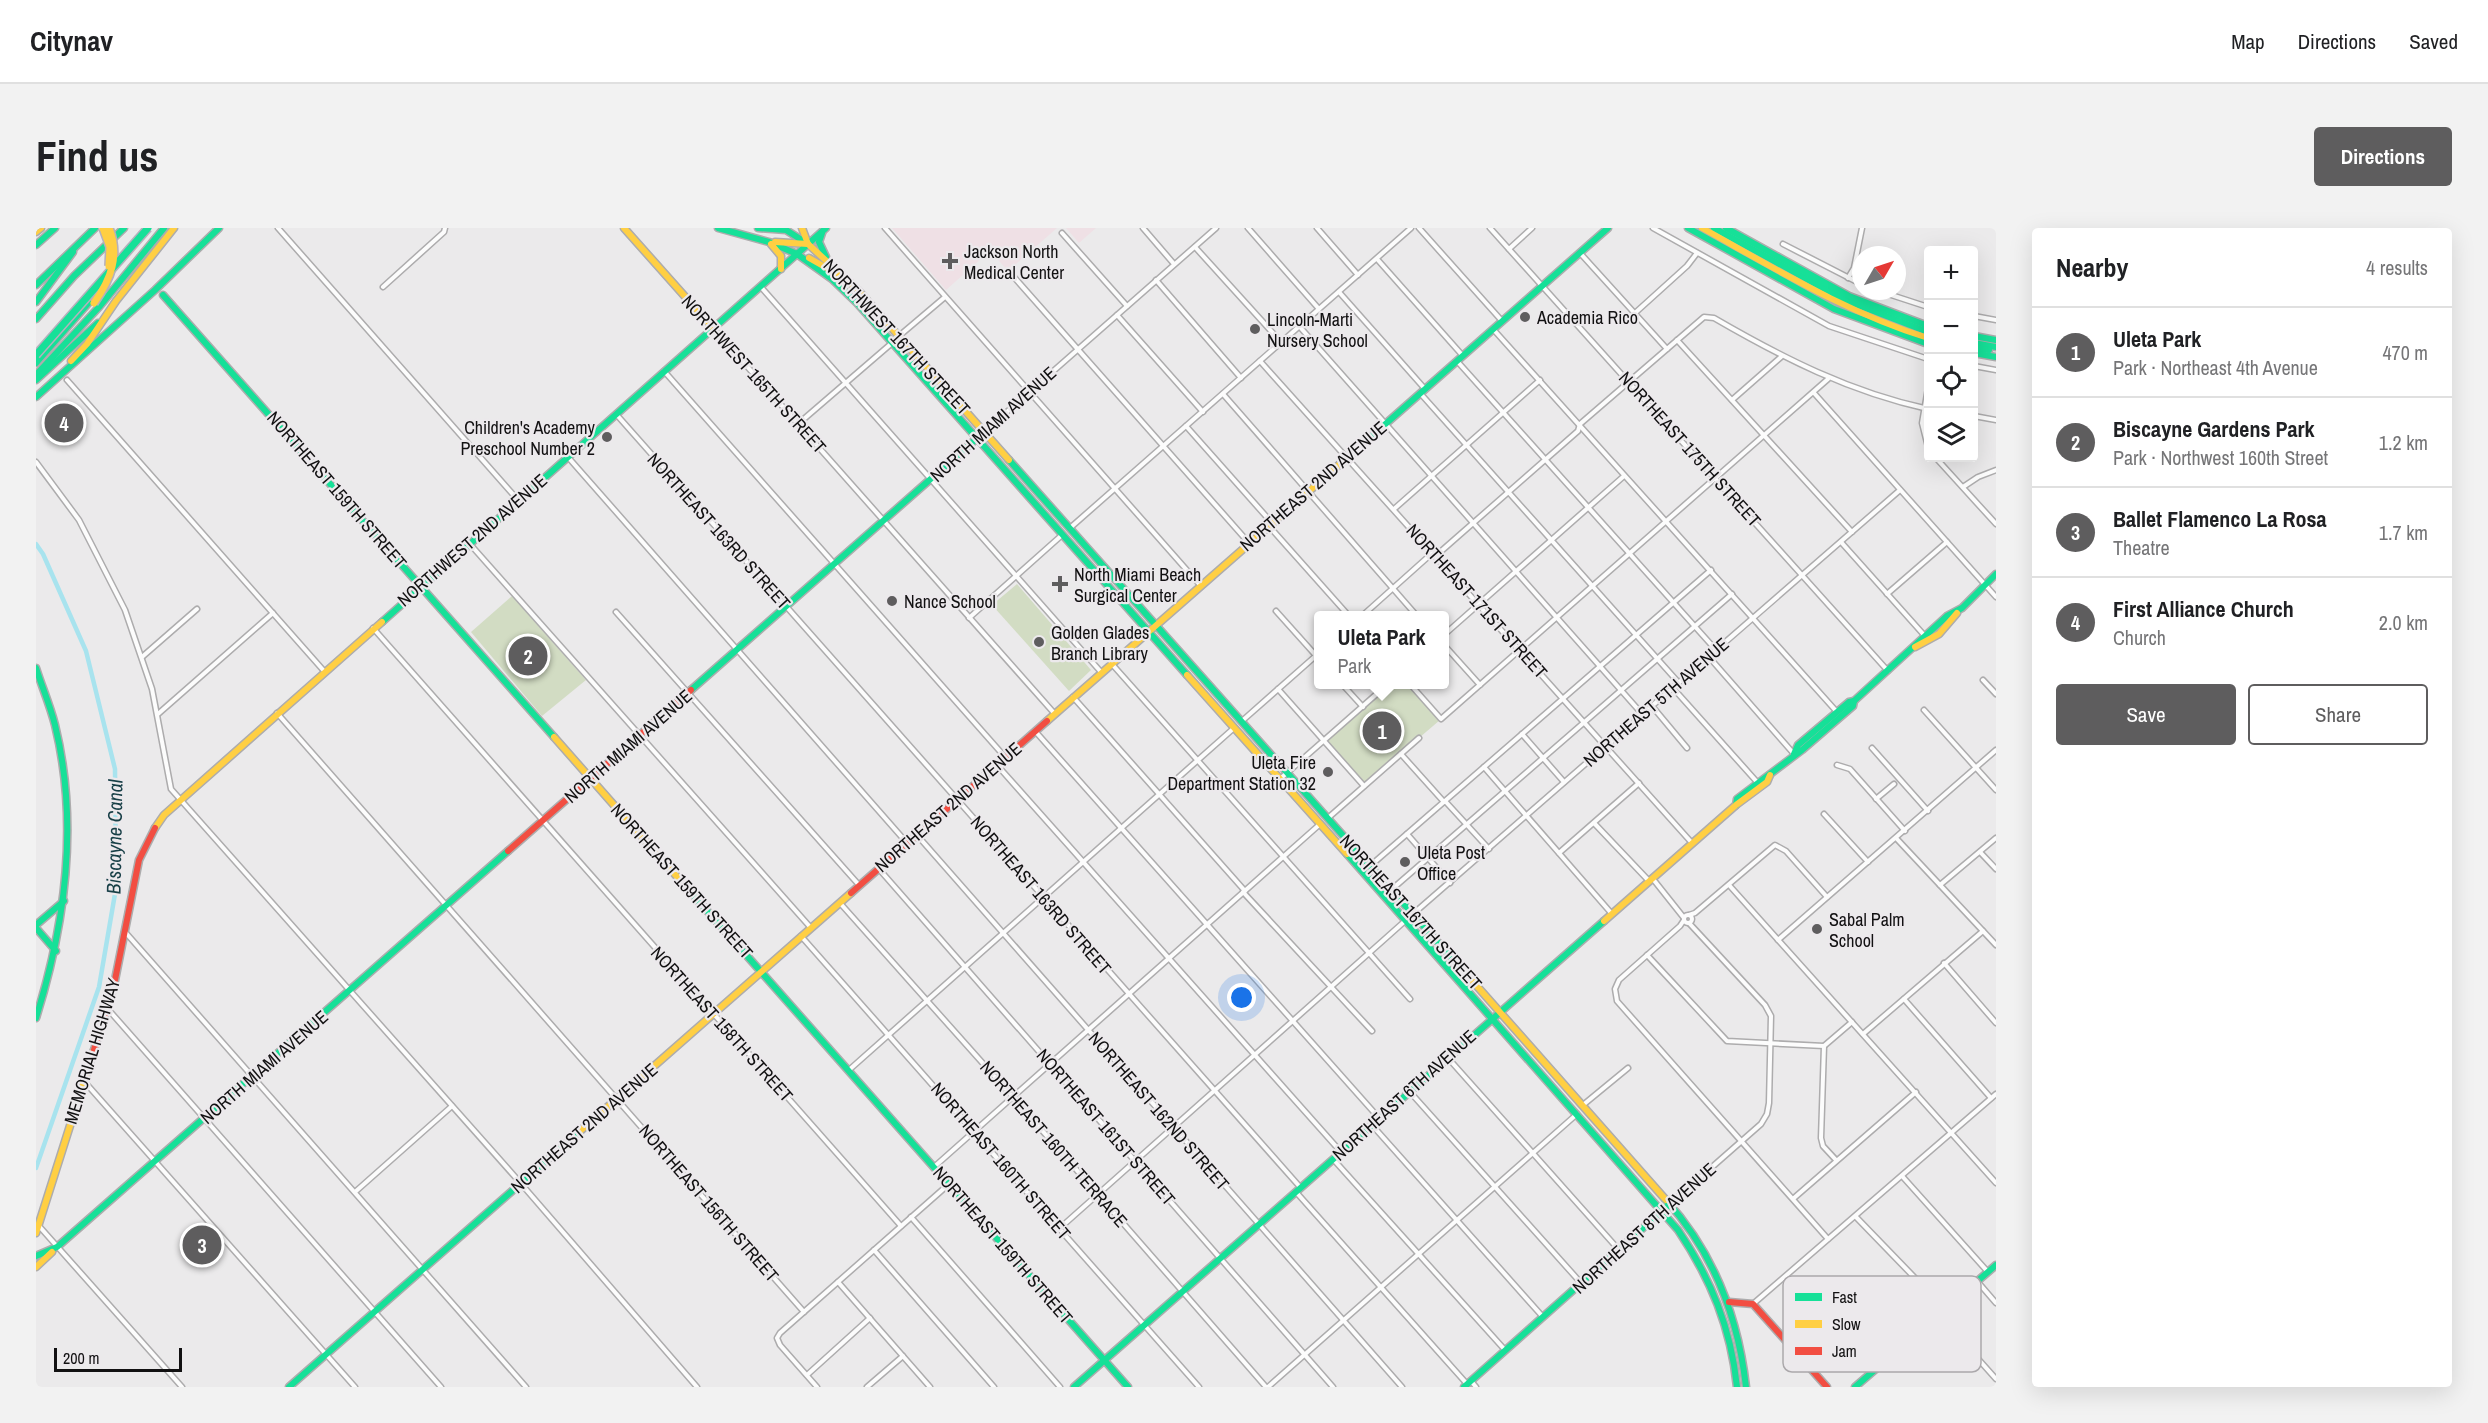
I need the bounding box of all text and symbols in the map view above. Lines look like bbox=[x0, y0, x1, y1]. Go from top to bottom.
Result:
text: Citynav bbox=[30, 22, 113, 60]
text: Map bbox=[2231, 27, 2265, 56]
text: Directions bbox=[2298, 27, 2376, 56]
text: Saved bbox=[2409, 27, 2458, 56]
button: Directions bbox=[2314, 127, 2452, 186]
text: Find us bbox=[36, 128, 158, 184]
place label: Jackson North Medical Center bbox=[964, 239, 1064, 285]
north arrow bbox=[1852, 246, 1906, 300]
map controls bbox=[1924, 246, 1978, 462]
button: + bbox=[1924, 246, 1978, 300]
text: Nearby bbox=[2056, 250, 2128, 285]
marker: Jackson North Medical Center bbox=[941, 252, 959, 270]
street label: NORTHWEST 167TH STREET bbox=[818, 253, 976, 421]
text: 4 results bbox=[2366, 254, 2428, 281]
street label: NORTHWEST 165TH STREET bbox=[676, 289, 832, 459]
button: − bbox=[1924, 300, 1978, 354]
place label: Academia Rico bbox=[1536, 305, 1638, 330]
place label: Lincoln-Marti Nursery School bbox=[1267, 307, 1368, 353]
marker: Academia Rico bbox=[1518, 310, 1532, 324]
marker: Lincoln-Marti Nursery School bbox=[1248, 322, 1262, 336]
text: Uleta Park bbox=[2113, 324, 2201, 354]
text: 1 bbox=[2071, 339, 2080, 366]
text: 470 m bbox=[2382, 339, 2428, 366]
button: locate bbox=[1924, 354, 1978, 408]
text: Park · Northeast 4th Avenue bbox=[2113, 354, 2318, 381]
street label: NORTH MIAMI AVENUE bbox=[924, 361, 1062, 487]
street label: NORTHEAST 175TH STREET bbox=[1613, 366, 1767, 532]
pin: 4 bbox=[45, 400, 84, 446]
street label: NORTHEAST 159TH STREET bbox=[262, 406, 412, 574]
button: layers bbox=[1924, 408, 1978, 462]
text: Biscayne Gardens Park bbox=[2113, 414, 2315, 444]
place label: Children's Academy Preschool Number 2 bbox=[460, 415, 596, 461]
street label: NORTHEAST 2ND AVENUE bbox=[1234, 415, 1392, 557]
text: 2 bbox=[2071, 429, 2080, 456]
text: 1.2 km bbox=[2379, 429, 2428, 456]
marker: Children's Academy Preschool Number 2 bbox=[600, 430, 614, 444]
text: Park · Northwest 160th Street bbox=[2113, 444, 2328, 471]
street label: NORTHEAST 163RD STREET bbox=[642, 447, 796, 615]
street label: NORTHWEST 2ND AVENUE bbox=[392, 468, 552, 612]
text: Ballet Flamenco La Rosa bbox=[2113, 504, 2327, 534]
street label: NORTHEAST 171ST STREET bbox=[1401, 518, 1553, 684]
text: 3 bbox=[2071, 519, 2080, 546]
text: 1.7 km bbox=[2379, 519, 2428, 546]
text: Theatre bbox=[2113, 534, 2170, 561]
place label: North Miami Beach Surgical Center bbox=[1074, 562, 1201, 608]
marker: North Miami Beach Surgical Center bbox=[1051, 575, 1069, 593]
place label: Nance School bbox=[904, 589, 996, 614]
marker: Nance School bbox=[885, 594, 899, 608]
text: First Alliance Church bbox=[2113, 594, 2294, 624]
text: 4 bbox=[2071, 609, 2080, 636]
text: 2.0 km bbox=[2379, 609, 2428, 636]
popup bbox=[1314, 611, 1449, 689]
place label: Golden Glades Branch Library bbox=[1051, 620, 1149, 666]
text: Uleta Park bbox=[1337, 622, 1426, 652]
text: Church bbox=[2113, 624, 2166, 651]
street label: NORTHEAST 5TH AVENUE bbox=[1578, 632, 1734, 772]
pin: 2 bbox=[508, 634, 548, 678]
marker: Golden Glades Branch Library bbox=[1032, 635, 1046, 649]
text: Park bbox=[1337, 652, 1371, 679]
street label: NORTH MIAMI AVENUE bbox=[559, 683, 697, 809]
button: Save bbox=[2056, 684, 2236, 745]
button: Share bbox=[2248, 684, 2428, 745]
pin: 1 bbox=[1362, 708, 1402, 754]
street label: NORTHEAST 2ND AVENUE bbox=[869, 736, 1027, 878]
place label: Uleta Fire Department Station 32 bbox=[1167, 750, 1316, 796]
marker: Uleta Fire Department Station 32 bbox=[1321, 765, 1335, 779]
water label: Biscayne Canal bbox=[99, 779, 129, 895]
street label: NORTHEAST 159TH STREET bbox=[605, 798, 759, 964]
street label: NORTHEAST 163RD STREET bbox=[965, 810, 1117, 980]
street label: NORTHEAST 167TH STREET bbox=[1334, 829, 1488, 995]
place label: Uleta Post Office bbox=[1417, 840, 1485, 886]
marker: Uleta Post Office bbox=[1398, 855, 1412, 869]
place label: Sabal Palm School bbox=[1829, 907, 1904, 953]
marker: Sabal Palm School bbox=[1810, 922, 1824, 936]
street label: NORTHEAST 158TH STREET bbox=[645, 941, 799, 1107]
street label: MEMORIAL HIGHWAY bbox=[58, 975, 126, 1127]
your location bbox=[1227, 983, 1256, 1012]
street label: NORTH MIAMI AVENUE bbox=[195, 1004, 333, 1130]
street label: NORTHEAST 6TH AVENUE bbox=[1327, 1024, 1481, 1166]
street label: NORTHEAST 162ND STREET bbox=[1083, 1026, 1235, 1196]
street label: NORTHEAST 161ST STREET bbox=[1031, 1043, 1181, 1211]
street label: NORTHEAST 160TH TERRACE bbox=[975, 1055, 1133, 1233]
street label: NORTHEAST 2ND AVENUE bbox=[505, 1057, 663, 1199]
street label: NORTHEAST 160TH STREET bbox=[926, 1077, 1076, 1245]
street label: NORTHEAST 156TH STREET bbox=[634, 1119, 784, 1287]
street label: NORTHEAST 8TH AVENUE bbox=[1567, 1157, 1721, 1299]
street label: NORTHEAST 159TH STREET bbox=[928, 1161, 1078, 1329]
pin: 3 bbox=[182, 1222, 222, 1268]
legend bbox=[1783, 1276, 1981, 1372]
text: Fast bbox=[1832, 1286, 1857, 1308]
text: Slow bbox=[1832, 1313, 1861, 1335]
text: Jam bbox=[1832, 1340, 1857, 1362]
scale bar bbox=[54, 1345, 182, 1372]
text: 200 m bbox=[63, 1347, 99, 1369]

